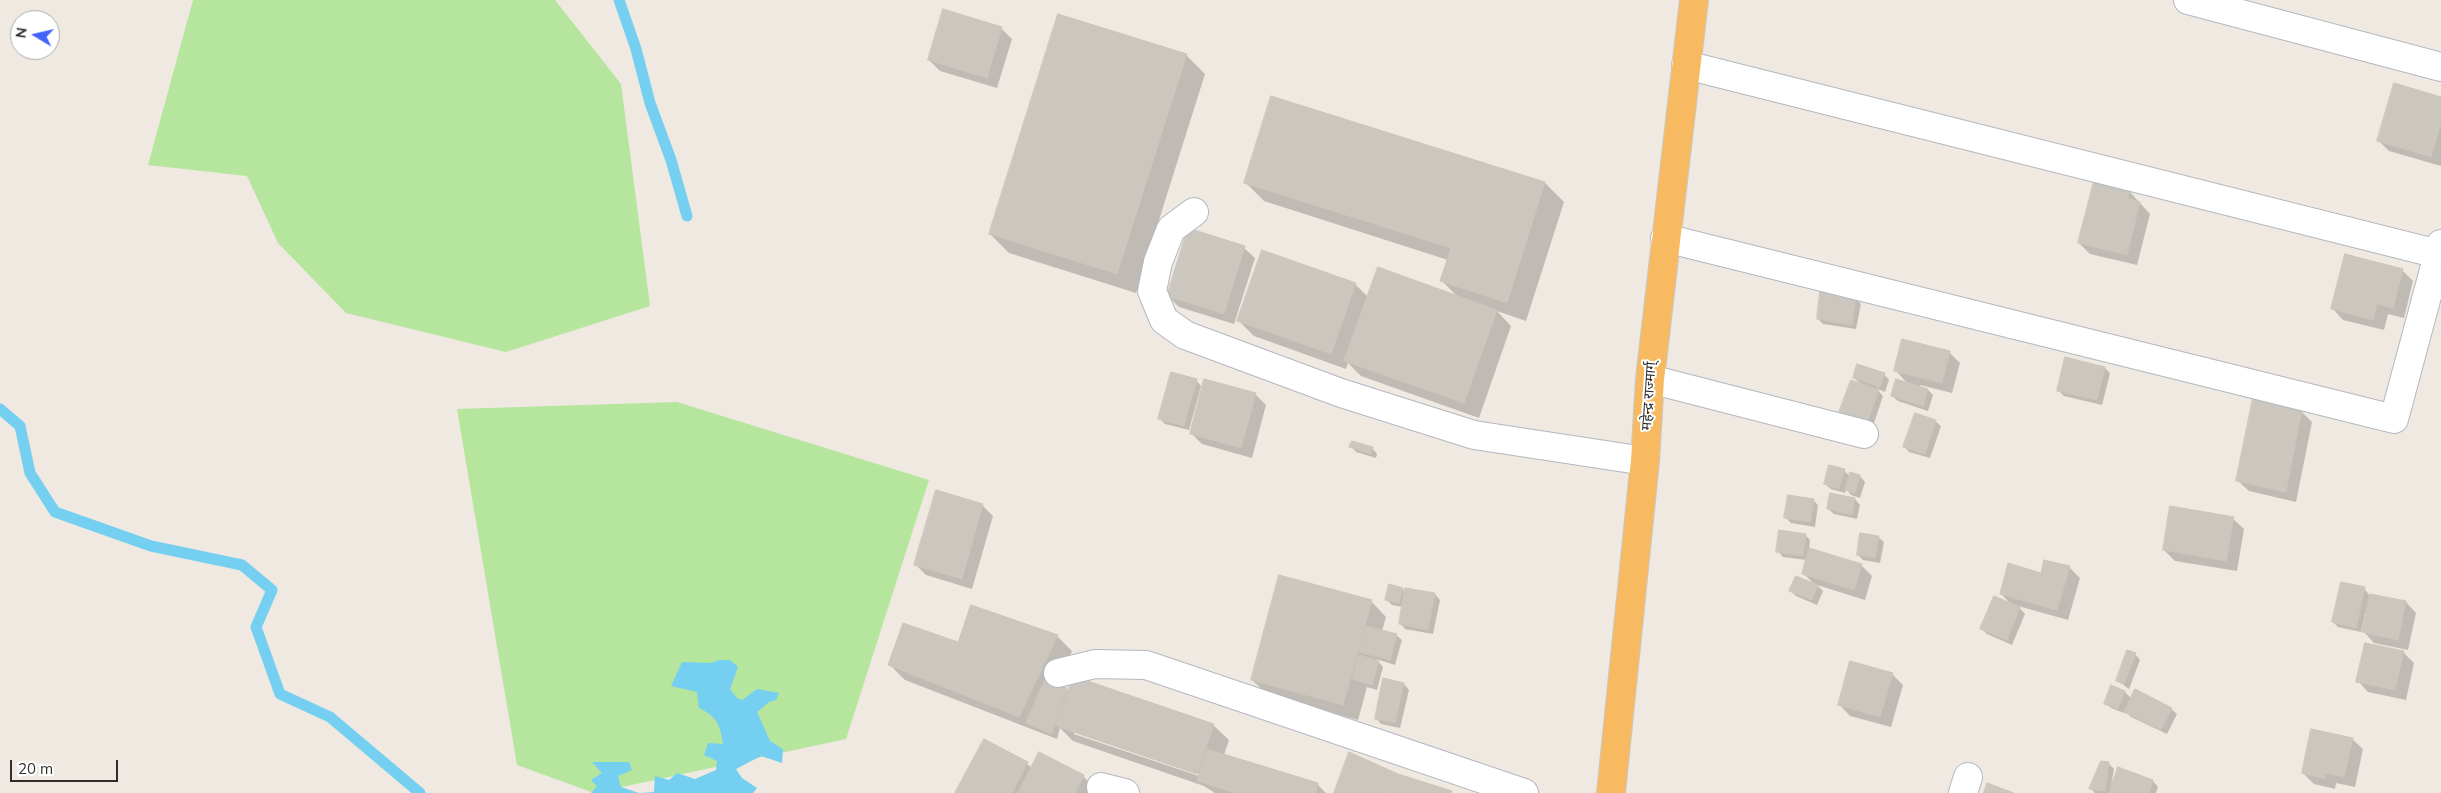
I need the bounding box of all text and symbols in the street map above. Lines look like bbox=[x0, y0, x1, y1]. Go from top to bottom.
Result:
north arrow bbox=[10, 10, 60, 60]
text: N bbox=[11, 26, 31, 39]
street label: महेन्द्र राज्मार्ग् bbox=[1638, 361, 1660, 431]
scale bar bbox=[12, 750, 120, 782]
text: 20 m bbox=[18, 759, 53, 778]

